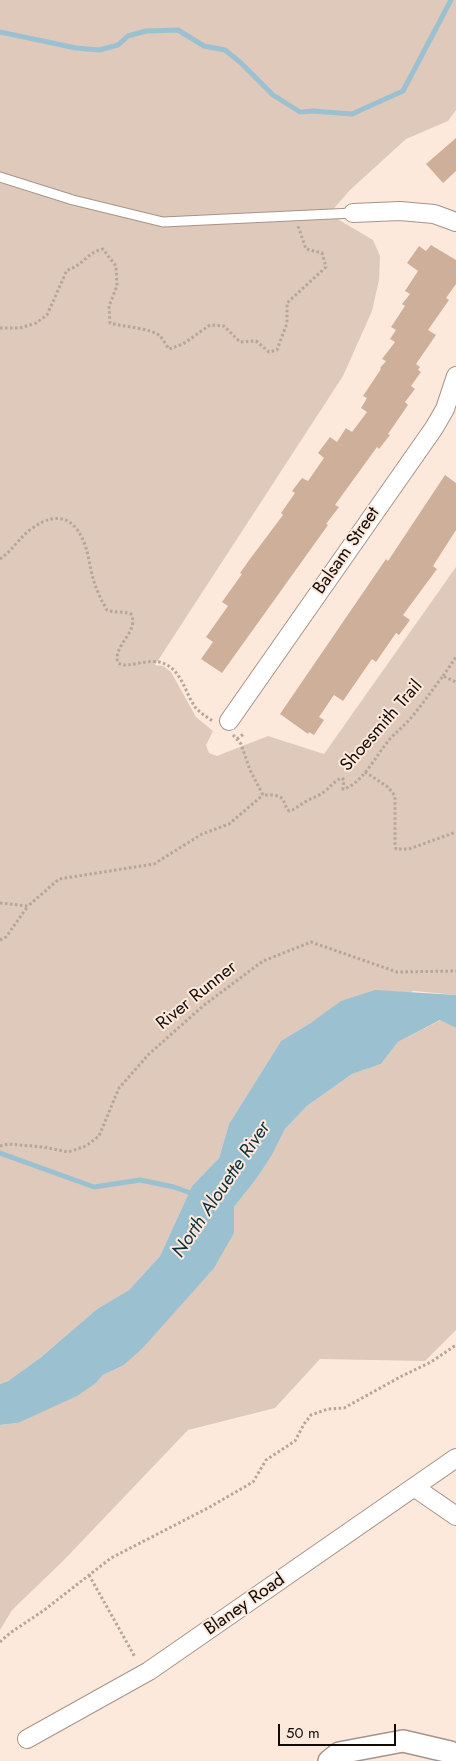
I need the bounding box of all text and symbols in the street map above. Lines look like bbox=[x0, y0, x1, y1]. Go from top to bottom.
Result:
street label: Balsam Street bbox=[309, 503, 385, 599]
street label: Shoesmith Trail bbox=[336, 676, 428, 776]
street label: River Runner bbox=[152, 957, 242, 1035]
water label: North Alouette River bbox=[168, 1118, 276, 1262]
street label: Blaney Road bbox=[201, 1569, 289, 1641]
scale bar bbox=[281, 1714, 398, 1746]
text: 50 m bbox=[286, 1722, 320, 1744]

